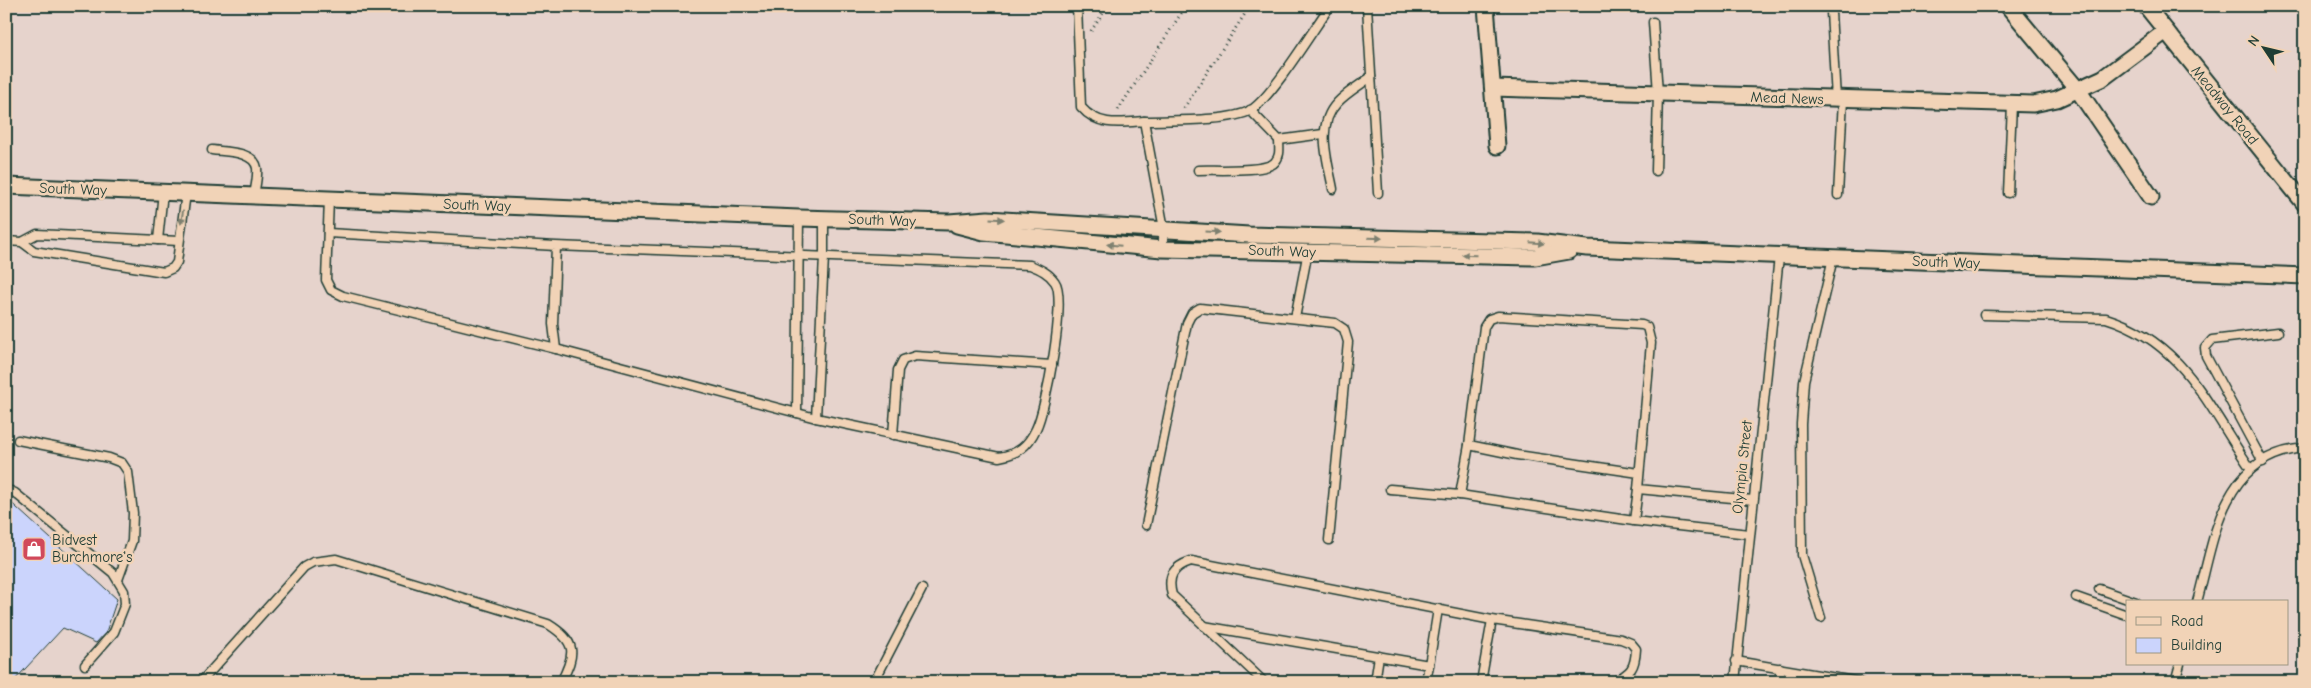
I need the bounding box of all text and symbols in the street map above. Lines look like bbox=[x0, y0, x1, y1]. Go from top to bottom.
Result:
north arrow bbox=[2238, 22, 2288, 72]
text: N bbox=[2244, 32, 2263, 49]
street label: Meadway Road bbox=[2188, 62, 2262, 148]
street label: Mead News bbox=[1750, 88, 1824, 108]
street label: South Way bbox=[39, 179, 107, 199]
street label: South Way bbox=[443, 195, 511, 215]
one-way arrow bbox=[178, 209, 186, 225]
street label: South Way bbox=[848, 210, 916, 230]
one-way arrow bbox=[989, 216, 1005, 224]
one-way arrow bbox=[1205, 229, 1221, 237]
one-way arrow bbox=[1367, 234, 1383, 242]
one-way arrow bbox=[1530, 239, 1546, 247]
one-way arrow bbox=[1105, 240, 1121, 248]
street label: South Way bbox=[1248, 241, 1316, 261]
one-way arrow bbox=[1461, 251, 1477, 259]
street label: South Way bbox=[1912, 252, 1980, 272]
street label: Olympia Street bbox=[1728, 419, 1756, 515]
place label: Bidvest Burchmore's bbox=[52, 531, 132, 566]
shop icon: Bidvest Burchmore's bbox=[21, 536, 47, 562]
legend bbox=[2126, 600, 2288, 666]
text: Road bbox=[2171, 612, 2203, 630]
text: Building bbox=[2171, 636, 2222, 654]

